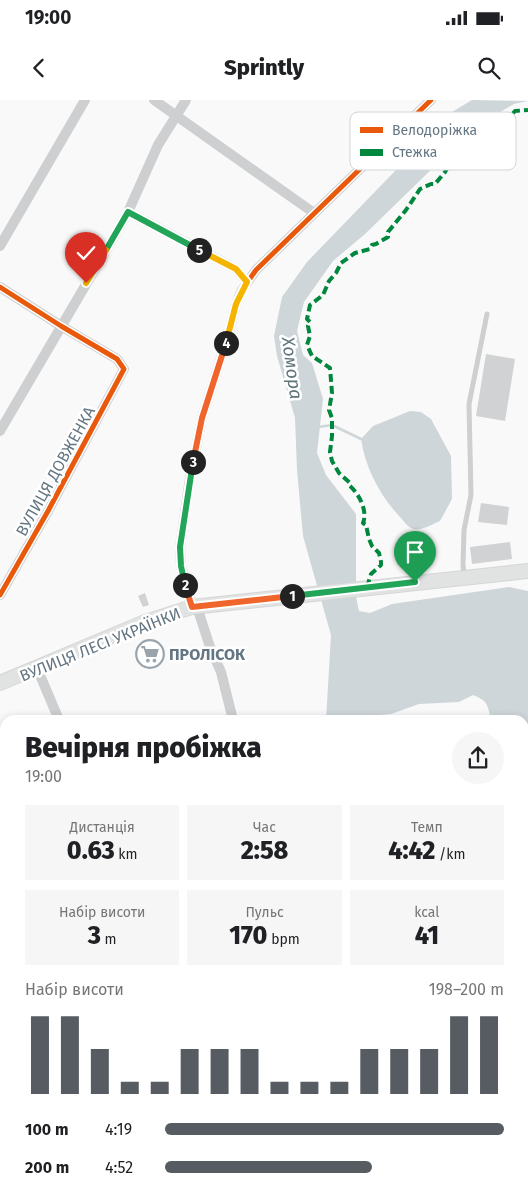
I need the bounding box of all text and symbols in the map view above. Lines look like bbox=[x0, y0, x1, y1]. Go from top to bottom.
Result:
text: 19:00 bbox=[25, 6, 71, 29]
icon: back bbox=[25, 54, 53, 82]
text: Sprintly bbox=[224, 54, 304, 81]
icon: search bbox=[475, 54, 503, 82]
legend bbox=[350, 112, 516, 170]
text: Велодоріжка bbox=[392, 122, 477, 139]
text: Стежка bbox=[392, 144, 437, 161]
pin bbox=[65, 232, 107, 283]
pin: 5 bbox=[186, 238, 212, 262]
icon: check bbox=[72, 239, 100, 267]
text: 5 bbox=[196, 242, 203, 259]
pin: 4 bbox=[214, 330, 238, 356]
water label: Хомора bbox=[277, 334, 307, 401]
text: 4 bbox=[223, 335, 230, 352]
street label: ВУЛИЦЯ ДОВЖЕНКА bbox=[12, 402, 99, 539]
pin: 3 bbox=[180, 450, 206, 474]
text: 3 bbox=[190, 454, 197, 471]
pin bbox=[394, 531, 436, 582]
icon: arrive bbox=[401, 538, 429, 566]
pin: 2 bbox=[172, 572, 198, 598]
text: 2 bbox=[182, 577, 189, 594]
pin: 1 bbox=[280, 584, 304, 608]
text: 1 bbox=[289, 588, 296, 605]
street label: ВУЛИЦЯ ЛЕСІ УКРАЇНКИ bbox=[17, 603, 183, 685]
supermarket icon: ПРОЛІСОК bbox=[135, 639, 165, 669]
place label: ПРОЛІСОК bbox=[169, 645, 246, 664]
text: Вечірня пробіжка bbox=[25, 731, 262, 764]
button: share bbox=[452, 732, 504, 784]
text: 19:00 bbox=[25, 767, 62, 786]
text: Дистанція bbox=[70, 819, 135, 836]
text: Час bbox=[253, 819, 276, 836]
text: Темп bbox=[411, 819, 443, 836]
text: 0.63 bbox=[67, 836, 115, 866]
text: 2:58 bbox=[241, 836, 288, 866]
text: 4:42 bbox=[388, 836, 435, 866]
text: km bbox=[115, 846, 138, 863]
text: /km bbox=[435, 846, 466, 863]
text: Набір висоти bbox=[59, 904, 145, 921]
text: Пульс bbox=[245, 904, 284, 921]
text: kcal bbox=[414, 904, 439, 921]
text: 3 bbox=[88, 921, 101, 951]
text: 170 bbox=[229, 921, 267, 951]
text: 41 bbox=[415, 921, 439, 951]
text: m bbox=[101, 931, 117, 948]
text: bpm bbox=[267, 931, 300, 948]
text: Набір висоти bbox=[25, 980, 124, 999]
text: 198–200 m bbox=[429, 980, 504, 999]
text: 100 m bbox=[25, 1120, 68, 1139]
text: 4:19 bbox=[105, 1120, 132, 1139]
text: 200 m bbox=[25, 1158, 69, 1177]
text: 4:52 bbox=[105, 1158, 133, 1177]

